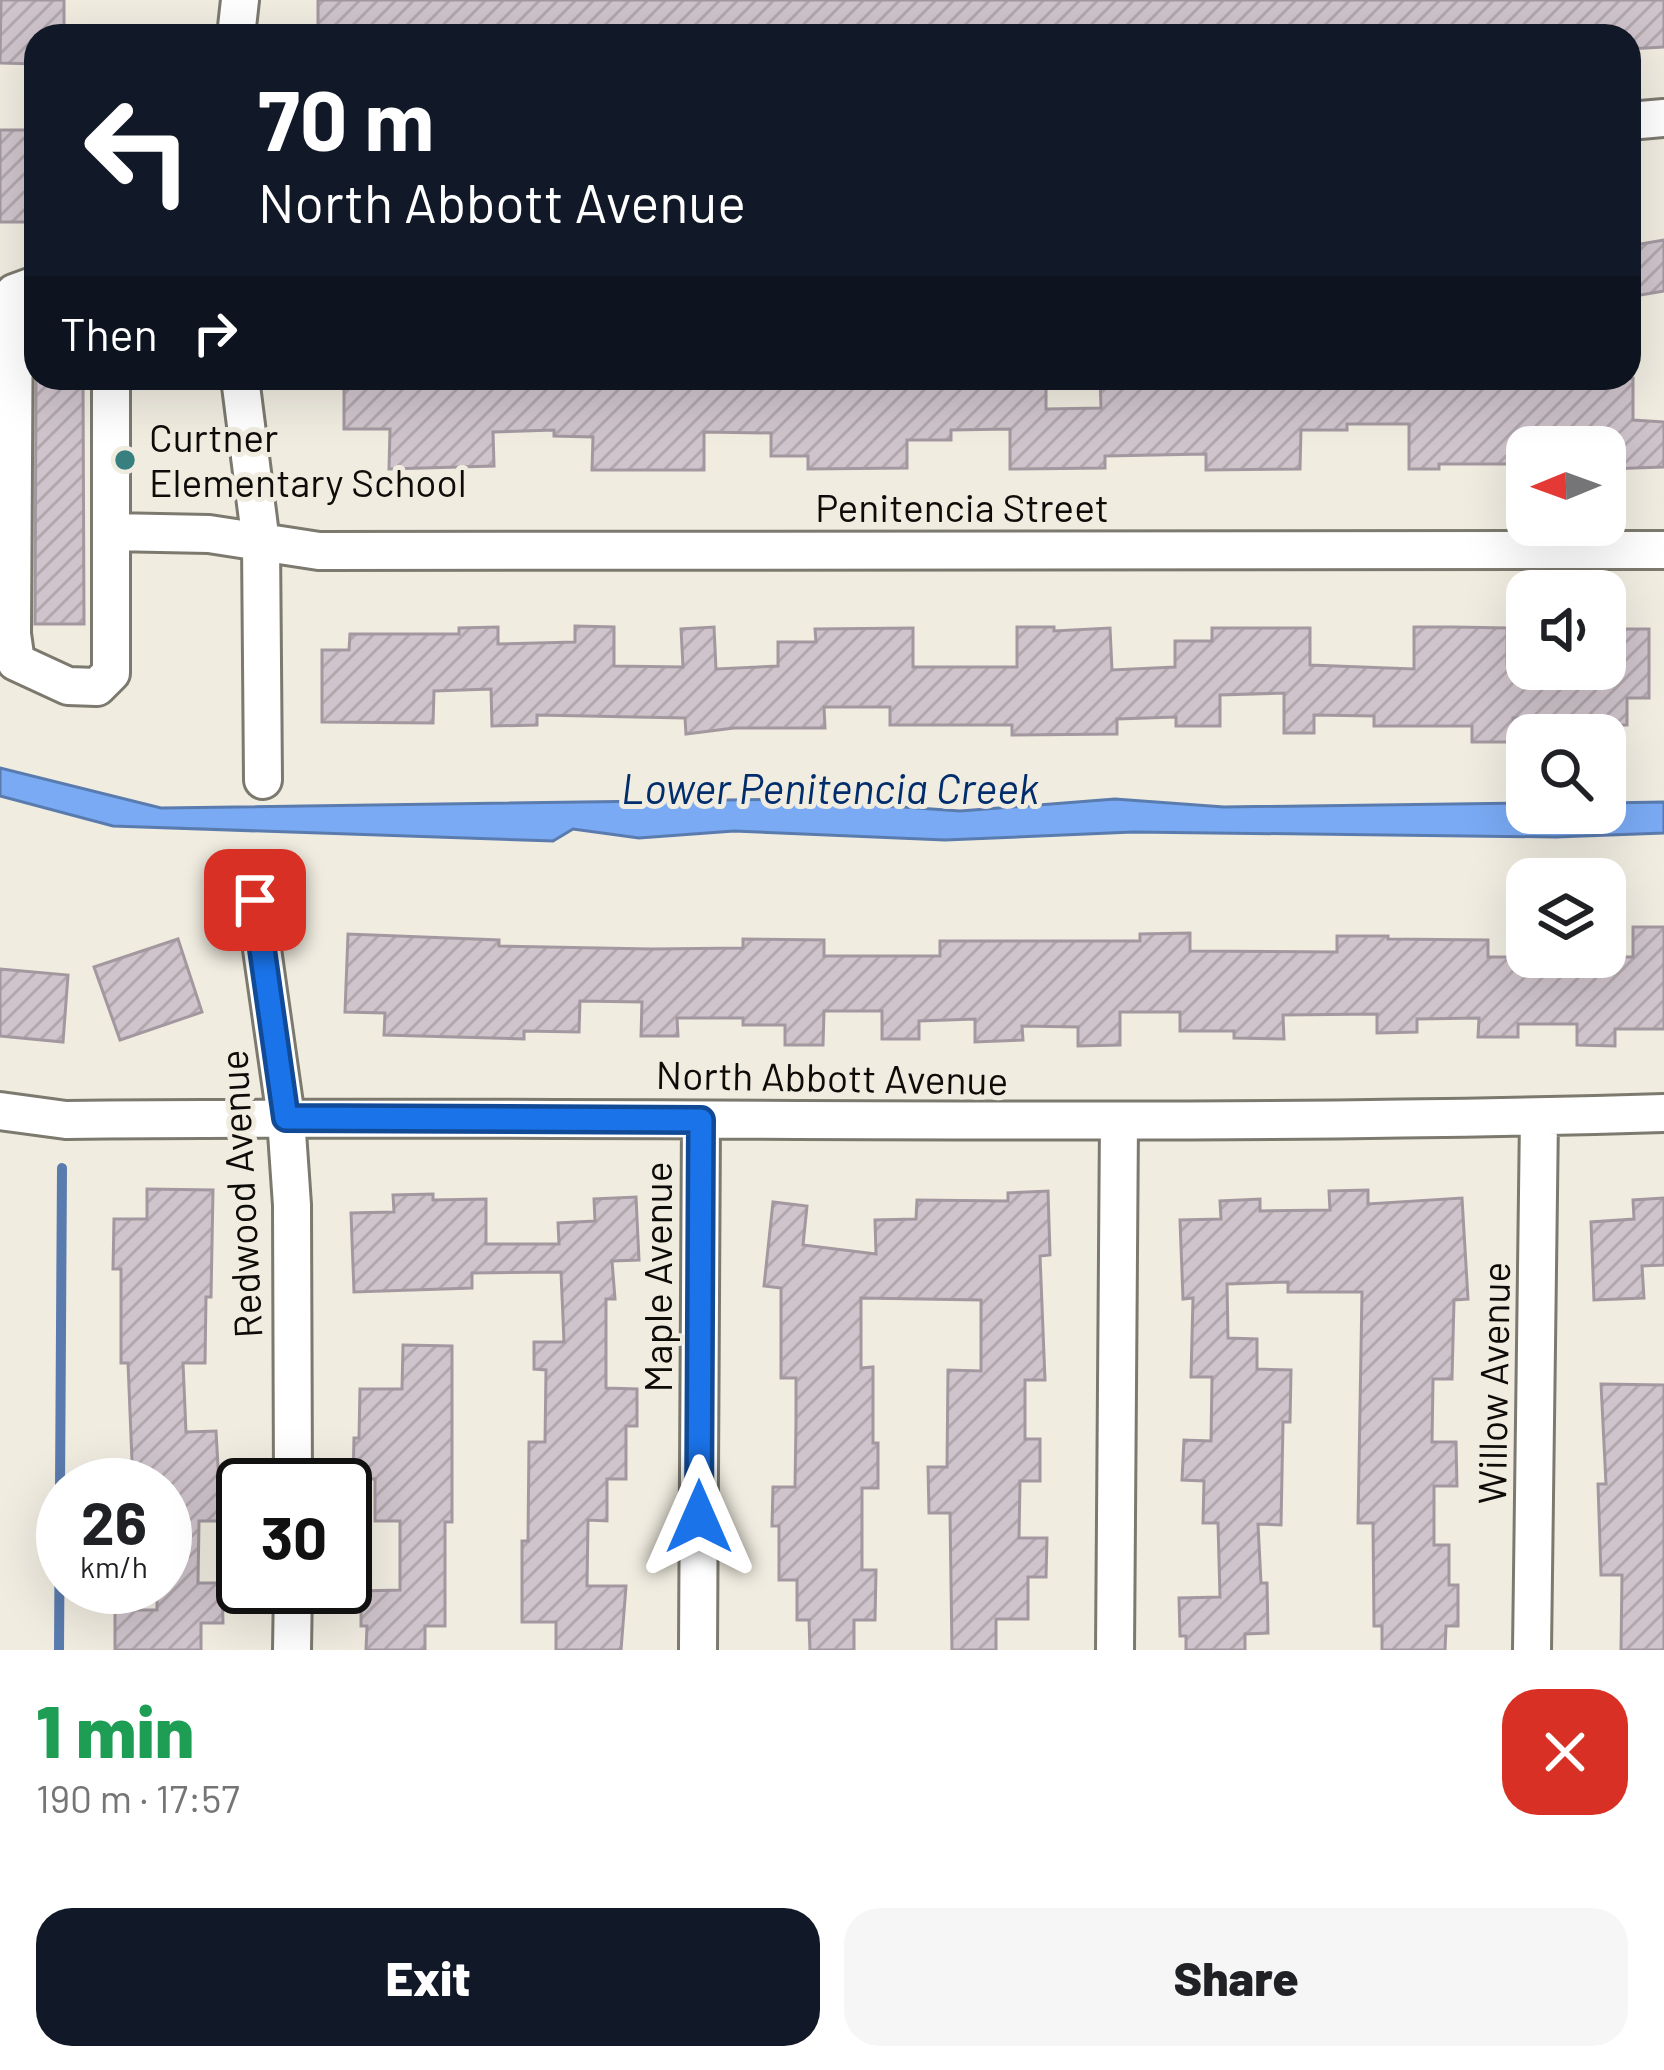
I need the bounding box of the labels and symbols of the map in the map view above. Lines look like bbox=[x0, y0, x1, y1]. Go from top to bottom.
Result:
place label: Curtner Elementary School bbox=[149, 413, 467, 505]
north arrow bbox=[1506, 426, 1626, 546]
marker: Curtner Elementary School bbox=[112, 447, 138, 473]
street label: Penitencia Street bbox=[815, 483, 1109, 530]
water label: Lower Penitencia Creek bbox=[621, 762, 1040, 812]
pin bbox=[204, 849, 306, 951]
street label: Redwood Avenue bbox=[208, 1049, 271, 1340]
street label: North Abbott Avenue bbox=[655, 1050, 1009, 1103]
street label: Maple Avenue bbox=[633, 1162, 680, 1392]
street label: Willow Avenue bbox=[1467, 1261, 1518, 1505]
position arrow bbox=[636, 1454, 762, 1580]
speed limit sign: 30 bbox=[216, 1458, 372, 1614]

